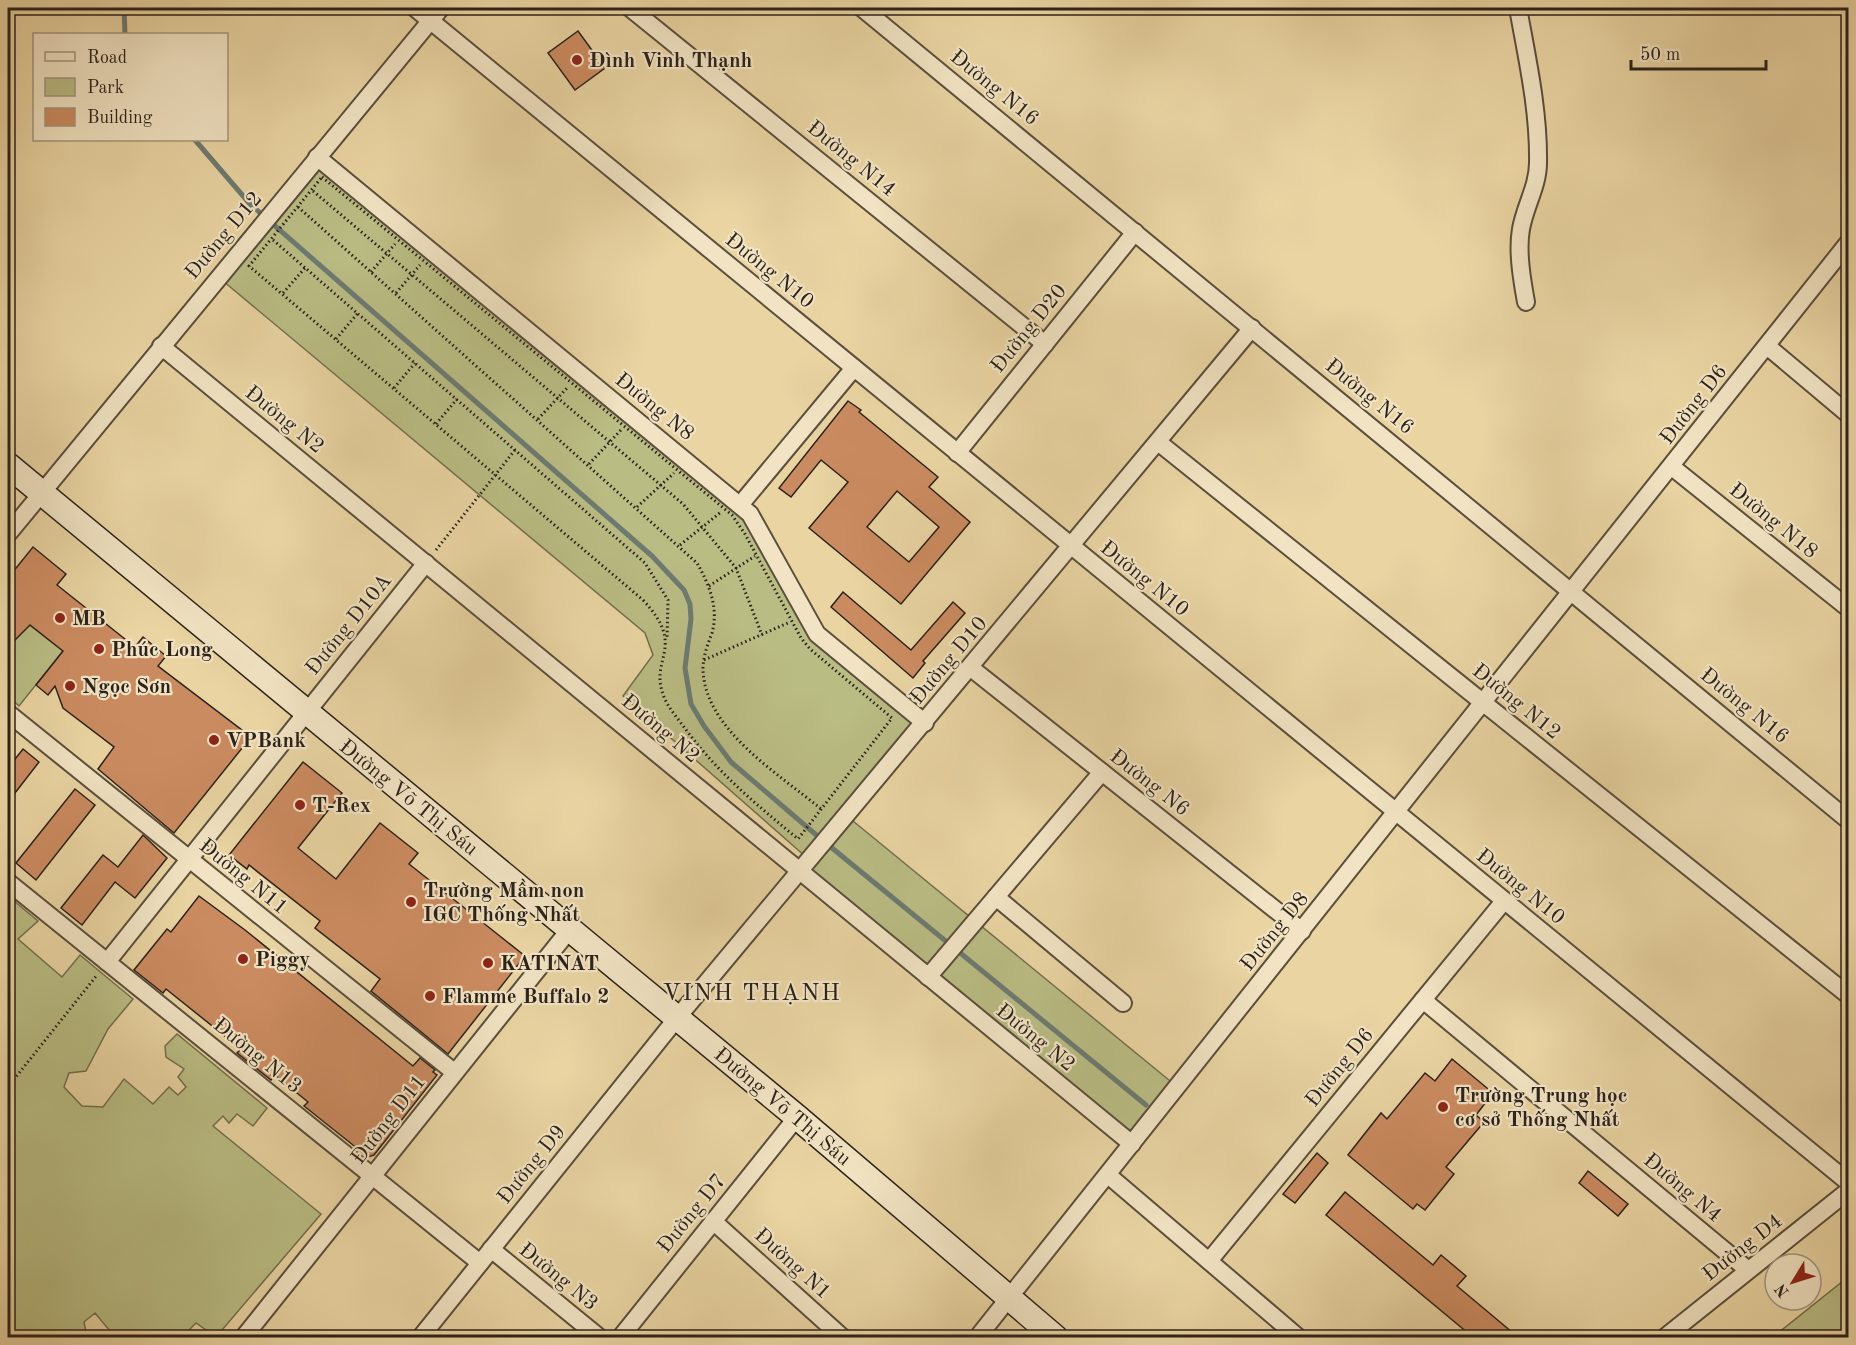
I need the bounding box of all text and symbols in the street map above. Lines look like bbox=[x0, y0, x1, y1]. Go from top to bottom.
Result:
legend bbox=[33, 33, 228, 141]
scale bar bbox=[1631, 33, 1766, 71]
street label: Đường N16 bbox=[946, 46, 1042, 130]
text: 50 m bbox=[1640, 46, 1680, 64]
text: Road bbox=[87, 49, 127, 67]
place label: Đình Vinh Thạnh bbox=[589, 51, 753, 72]
marker: Đình Vinh Thạnh bbox=[570, 53, 584, 67]
text: Park bbox=[87, 79, 124, 97]
text: Building bbox=[87, 109, 153, 127]
street label: Đường N14 bbox=[803, 117, 899, 201]
street label: Đường D12 bbox=[182, 188, 267, 284]
street label: Đường N10 bbox=[721, 229, 817, 313]
street label: Đường D20 bbox=[987, 281, 1071, 377]
street label: Đường N16 bbox=[1321, 355, 1417, 439]
street label: Đường D6 bbox=[1657, 361, 1732, 449]
street label: Đường N8 bbox=[611, 369, 697, 445]
street label: Đường N2 bbox=[241, 382, 327, 458]
street label: Đường N18 bbox=[1725, 479, 1821, 563]
street label: Đường N10 bbox=[1096, 537, 1192, 621]
street label: Đường D10A bbox=[302, 570, 396, 679]
place label: MB bbox=[72, 609, 106, 630]
marker: MB bbox=[53, 611, 67, 625]
street label: Đường D10 bbox=[907, 613, 992, 709]
place label: Phúc Long bbox=[111, 640, 213, 661]
marker: Phúc Long bbox=[92, 642, 106, 656]
street label: Đường N12 bbox=[1468, 660, 1564, 744]
street label: Đường N16 bbox=[1696, 664, 1792, 748]
place label: Ngọc Sơn bbox=[82, 677, 171, 698]
marker: Ngọc Sơn bbox=[63, 679, 77, 693]
street label: Đường N2 bbox=[617, 691, 703, 768]
place label: VPBank bbox=[226, 731, 306, 752]
marker: VPBank bbox=[207, 733, 221, 747]
street label: Đường Võ Thị Sáu bbox=[335, 736, 481, 860]
street label: Đường N6 bbox=[1105, 746, 1193, 821]
place label: T-Rex bbox=[312, 796, 371, 817]
marker: T-Rex bbox=[293, 798, 307, 812]
street label: Đường N11 bbox=[195, 835, 291, 919]
street label: Đường N10 bbox=[1472, 845, 1568, 929]
place label: Trường Mầm non IGC Thống Nhất bbox=[423, 878, 584, 926]
street label: Đường D8 bbox=[1237, 888, 1313, 975]
marker: Trường Mầm non IGC Thống Nhất bbox=[404, 895, 418, 909]
place label: Piggy bbox=[255, 950, 310, 971]
marker: Piggy bbox=[236, 952, 250, 966]
place label: KATINAT bbox=[500, 954, 599, 975]
marker: KATINAT bbox=[481, 956, 495, 970]
district label: VINH THẠNH bbox=[663, 982, 841, 1006]
place label: Flamme Buffalo 2 bbox=[442, 987, 610, 1008]
marker: Flamme Buffalo 2 bbox=[423, 989, 437, 1003]
street label: Đường N2 bbox=[992, 1000, 1078, 1076]
street label: Đường N13 bbox=[209, 1014, 305, 1098]
street label: Đường D6 bbox=[1302, 1024, 1378, 1111]
street label: Đường Võ Thị Sáu bbox=[710, 1044, 854, 1170]
street label: Đường D11 bbox=[348, 1071, 430, 1169]
place label: Trường Trung học cơ sở Thống Nhất bbox=[1455, 1086, 1628, 1131]
marker: Trường Trung học cơ sở Thống Nhất bbox=[1436, 1100, 1450, 1114]
street label: Đường D9 bbox=[494, 1121, 570, 1208]
street label: Đường N4 bbox=[1639, 1150, 1725, 1227]
street label: Đường D7 bbox=[654, 1170, 730, 1257]
street label: Đường D4 bbox=[1699, 1211, 1787, 1286]
street label: Đường N1 bbox=[750, 1225, 834, 1304]
street label: Đường N3 bbox=[515, 1239, 601, 1315]
north arrow bbox=[1763, 1252, 1823, 1312]
text: N bbox=[1772, 1280, 1793, 1300]

